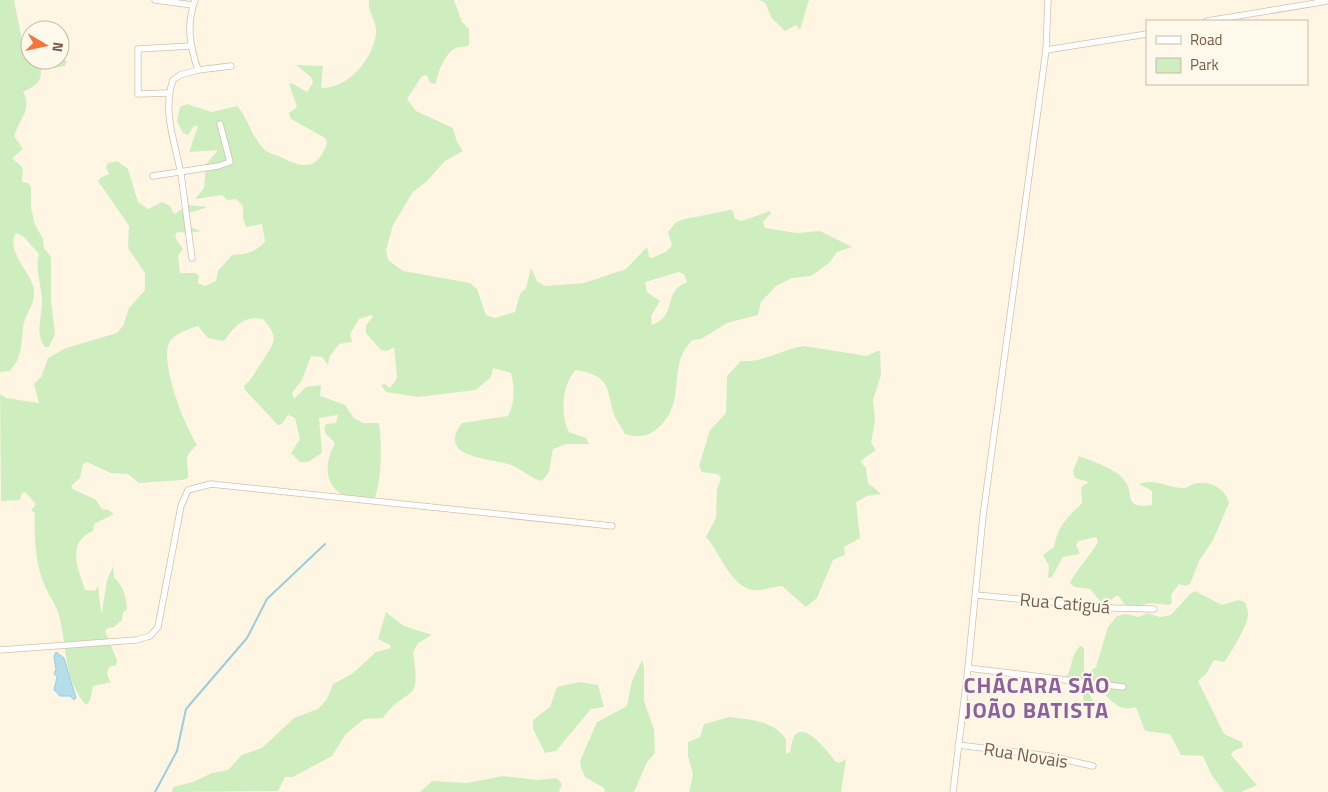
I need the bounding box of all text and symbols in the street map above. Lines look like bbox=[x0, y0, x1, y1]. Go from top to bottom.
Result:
north arrow bbox=[20, 20, 70, 70]
legend bbox=[1146, 20, 1308, 85]
text: Road bbox=[1190, 28, 1222, 51]
text: N bbox=[47, 41, 69, 54]
text: Park bbox=[1190, 53, 1219, 76]
street label: Rua Catiguá bbox=[1019, 586, 1111, 620]
district label: CHÁCARA SÃO JOÃO BATISTA bbox=[964, 668, 1110, 727]
street label: Rua Novais bbox=[982, 735, 1070, 775]

